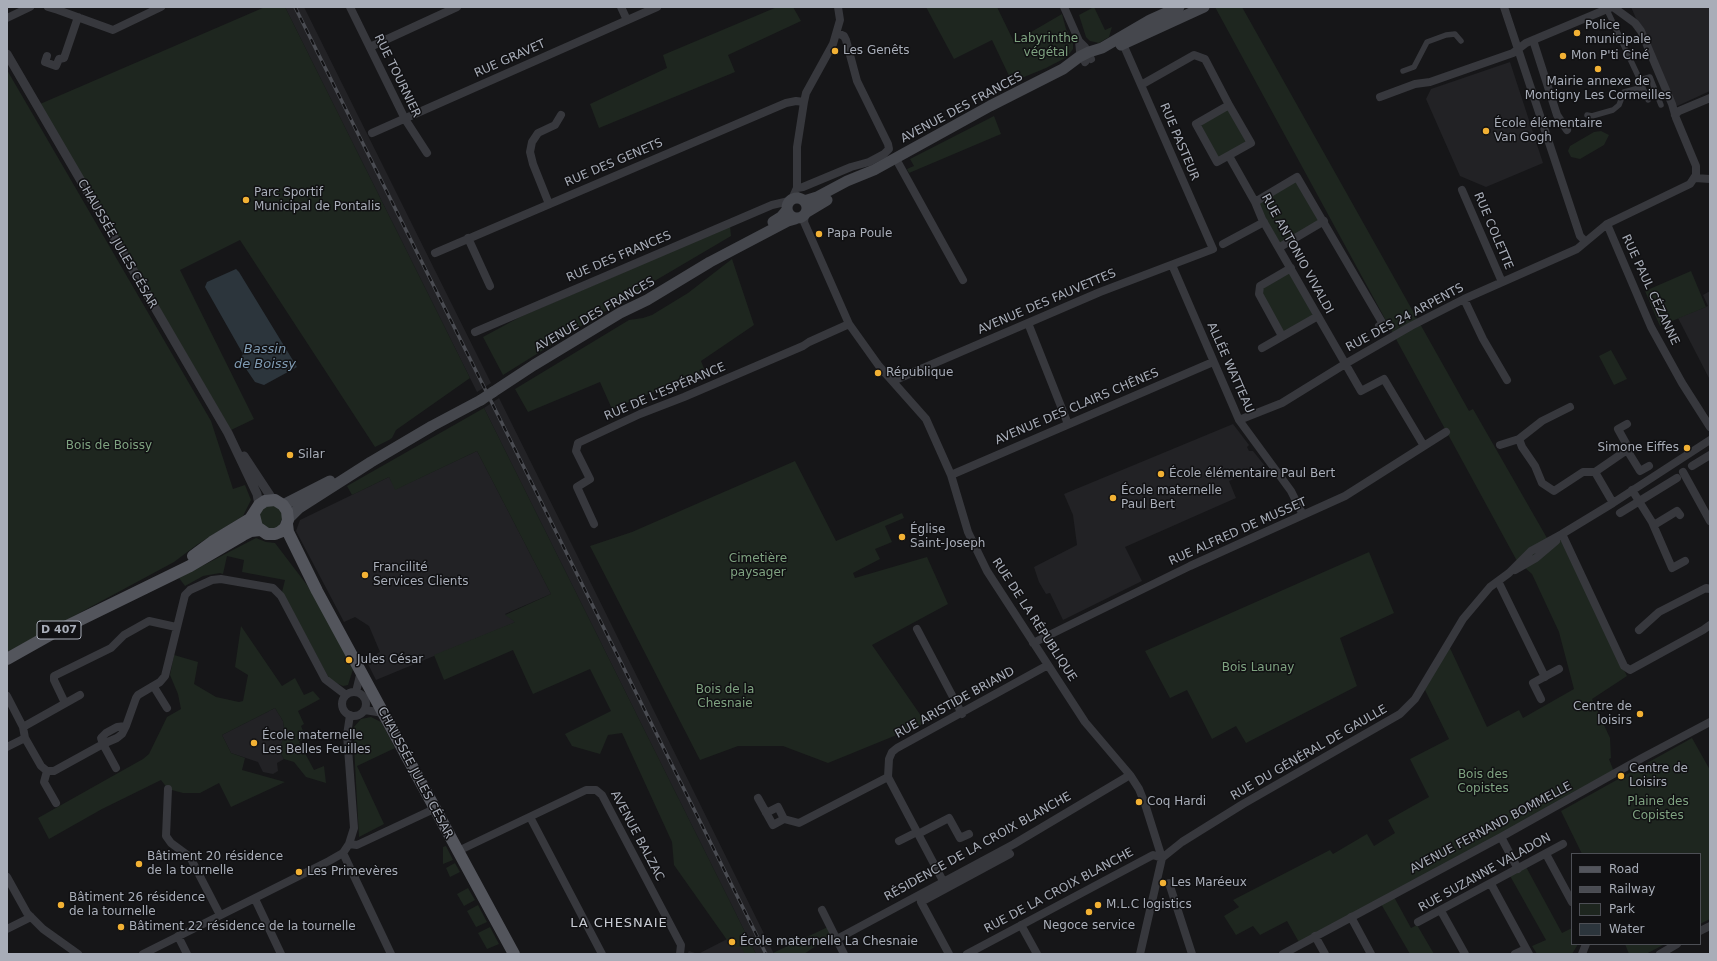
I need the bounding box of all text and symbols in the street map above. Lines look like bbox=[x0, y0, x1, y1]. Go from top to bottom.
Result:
place label: Police municipale bbox=[1585, 19, 1651, 47]
marker: Police municipale bbox=[1572, 28, 1582, 38]
street label: RUE TOURNIER bbox=[371, 32, 423, 120]
park label: Labyrinthe végétal bbox=[1014, 32, 1078, 60]
street label: RUE GRAVET bbox=[472, 37, 548, 81]
place label: Les Genêts bbox=[843, 44, 910, 58]
marker: Les Genêts bbox=[830, 46, 840, 56]
place label: Mon P'ti Ciné bbox=[1571, 49, 1649, 63]
marker: Mon P'ti Ciné bbox=[1558, 51, 1568, 61]
marker: Mairie annexe de Montigny Les Cormeilles bbox=[1593, 64, 1603, 74]
street label: AVENUE DES FRANCES bbox=[899, 70, 1025, 146]
place label: Mairie annexe de Montigny Les Cormeilles bbox=[1525, 75, 1671, 103]
street label: RUE PASTEUR bbox=[1156, 101, 1202, 183]
place label: École élémentaire Van Gogh bbox=[1494, 117, 1602, 145]
marker: École élémentaire Van Gogh bbox=[1481, 126, 1491, 136]
street label: RUE DES GENETS bbox=[563, 136, 665, 190]
street label: CHAUSSÉE JULES CÉSAR bbox=[74, 177, 160, 311]
place label: Parc Sportif Municipal de Pontalis bbox=[254, 186, 380, 214]
street label: RUE COLETTE bbox=[1470, 190, 1516, 272]
street label: RUE ANTONIO VIVALDI bbox=[1258, 191, 1336, 317]
marker: Parc Sportif Municipal de Pontalis bbox=[241, 195, 251, 205]
place label: Papa Poule bbox=[827, 227, 892, 241]
street label: RUE DES FRANCES bbox=[565, 228, 673, 286]
marker: Papa Poule bbox=[814, 229, 824, 239]
street label: RUE PAUL CÉZANNE bbox=[1618, 232, 1682, 348]
street label: AVENUE DES FAUVETTES bbox=[976, 266, 1118, 338]
street label: AVENUE DES FRANCES bbox=[532, 275, 658, 355]
street label: RUE DES 24 ARPENTS bbox=[1344, 281, 1466, 355]
street label: ALLÉE WATTEAU bbox=[1203, 320, 1257, 416]
water label: Bassin de Boissy bbox=[234, 342, 296, 373]
street label: RUE DE L'ESPÉRANCE bbox=[602, 360, 728, 424]
place label: République bbox=[886, 366, 953, 380]
street label: AVENUE DES CLAIRS CHÊNES bbox=[993, 366, 1161, 448]
marker: République bbox=[873, 368, 883, 378]
park label: Bois de Boissy bbox=[66, 439, 152, 453]
place label: Simone Eiffes bbox=[1597, 441, 1679, 455]
marker: Simone Eiffes bbox=[1682, 443, 1692, 453]
place label: Silar bbox=[298, 448, 325, 462]
marker: Silar bbox=[285, 450, 295, 460]
place label: École élémentaire Paul Bert bbox=[1169, 467, 1335, 481]
marker: École élémentaire Paul Bert bbox=[1156, 469, 1166, 479]
place label: École maternelle Paul Bert bbox=[1121, 484, 1222, 512]
marker: École maternelle Paul Bert bbox=[1108, 493, 1118, 503]
street label: RUE ALFRED DE MUSSET bbox=[1167, 495, 1309, 569]
place label: Église Saint-Joseph bbox=[910, 523, 985, 551]
marker: Église Saint-Joseph bbox=[897, 532, 907, 542]
park label: Cimetière paysager bbox=[729, 552, 787, 580]
street label: RUE DE LA RÉPUBLIQUE bbox=[989, 556, 1079, 684]
place label: Francilité Services Clients bbox=[373, 561, 468, 589]
marker: Francilité Services Clients bbox=[360, 570, 370, 580]
road number: D 407 bbox=[37, 621, 81, 639]
place label: Jules César bbox=[357, 653, 423, 667]
marker: Jules César bbox=[344, 655, 354, 665]
park label: Bois Launay bbox=[1222, 661, 1294, 675]
street label: RUE ARISTIDE BRIAND bbox=[893, 664, 1017, 742]
park label: Bois de la Chesnaie bbox=[696, 683, 754, 711]
place label: Centre de loisirs bbox=[1573, 700, 1632, 728]
street label: RUE DU GÉNÉRAL DE GAULLE bbox=[1228, 702, 1390, 804]
street label: CHAUSSÉE JULES CÉSAR bbox=[374, 705, 456, 841]
marker: Centre de loisirs bbox=[1635, 709, 1645, 719]
place label: École maternelle Les Belles Feuilles bbox=[262, 729, 371, 757]
marker: École maternelle Les Belles Feuilles bbox=[249, 738, 259, 748]
place label: Centre de Loisirs bbox=[1629, 762, 1688, 790]
park label: Bois des Copistes bbox=[1457, 768, 1509, 796]
marker: Centre de Loisirs bbox=[1616, 771, 1626, 781]
street label: AVENUE FERNAND BOMMELLE bbox=[1408, 779, 1574, 877]
street label: AVENUE BALZAC bbox=[607, 788, 667, 884]
street label: RÉSIDENCE DE LA CROIX BLANCHE bbox=[882, 789, 1074, 905]
place label: Coq Hardi bbox=[1147, 795, 1206, 809]
park label: Plaine des Copistes bbox=[1627, 795, 1689, 823]
marker: Coq Hardi bbox=[1134, 797, 1144, 807]
street label: RUE SUZANNE VALADON bbox=[1416, 831, 1554, 915]
street label: RUE DE LA CROIX BLANCHE bbox=[982, 845, 1136, 937]
place label: Bâtiment 20 résidence de la tournelle bbox=[147, 850, 283, 878]
legend bbox=[1571, 853, 1701, 945]
marker: Bâtiment 20 résidence de la tournelle bbox=[134, 859, 144, 869]
text: Road bbox=[1609, 862, 1639, 876]
place label: Les Primevères bbox=[307, 865, 398, 879]
marker: Les Primevères bbox=[294, 867, 304, 877]
place label: Les Maréeux bbox=[1171, 876, 1247, 890]
marker: Les Maréeux bbox=[1158, 878, 1168, 888]
text: Railway bbox=[1609, 882, 1655, 896]
place label: Bâtiment 26 résidence de la tournelle bbox=[69, 891, 205, 919]
place label: M.L.C logistics bbox=[1106, 898, 1192, 912]
marker: Bâtiment 26 résidence de la tournelle bbox=[56, 900, 66, 910]
marker: M.L.C logistics bbox=[1093, 900, 1103, 910]
text: Park bbox=[1609, 902, 1635, 916]
marker: Negoce service bbox=[1084, 907, 1094, 917]
district label: LA CHESNAIE bbox=[570, 916, 668, 932]
place label: Negoce service bbox=[1043, 919, 1135, 933]
place label: Bâtiment 22 résidence de la tournelle bbox=[129, 920, 356, 934]
marker: Bâtiment 22 résidence de la tournelle bbox=[116, 922, 126, 932]
text: Water bbox=[1609, 922, 1644, 936]
place label: École maternelle La Chesnaie bbox=[740, 935, 918, 949]
marker: École maternelle La Chesnaie bbox=[727, 937, 737, 947]

